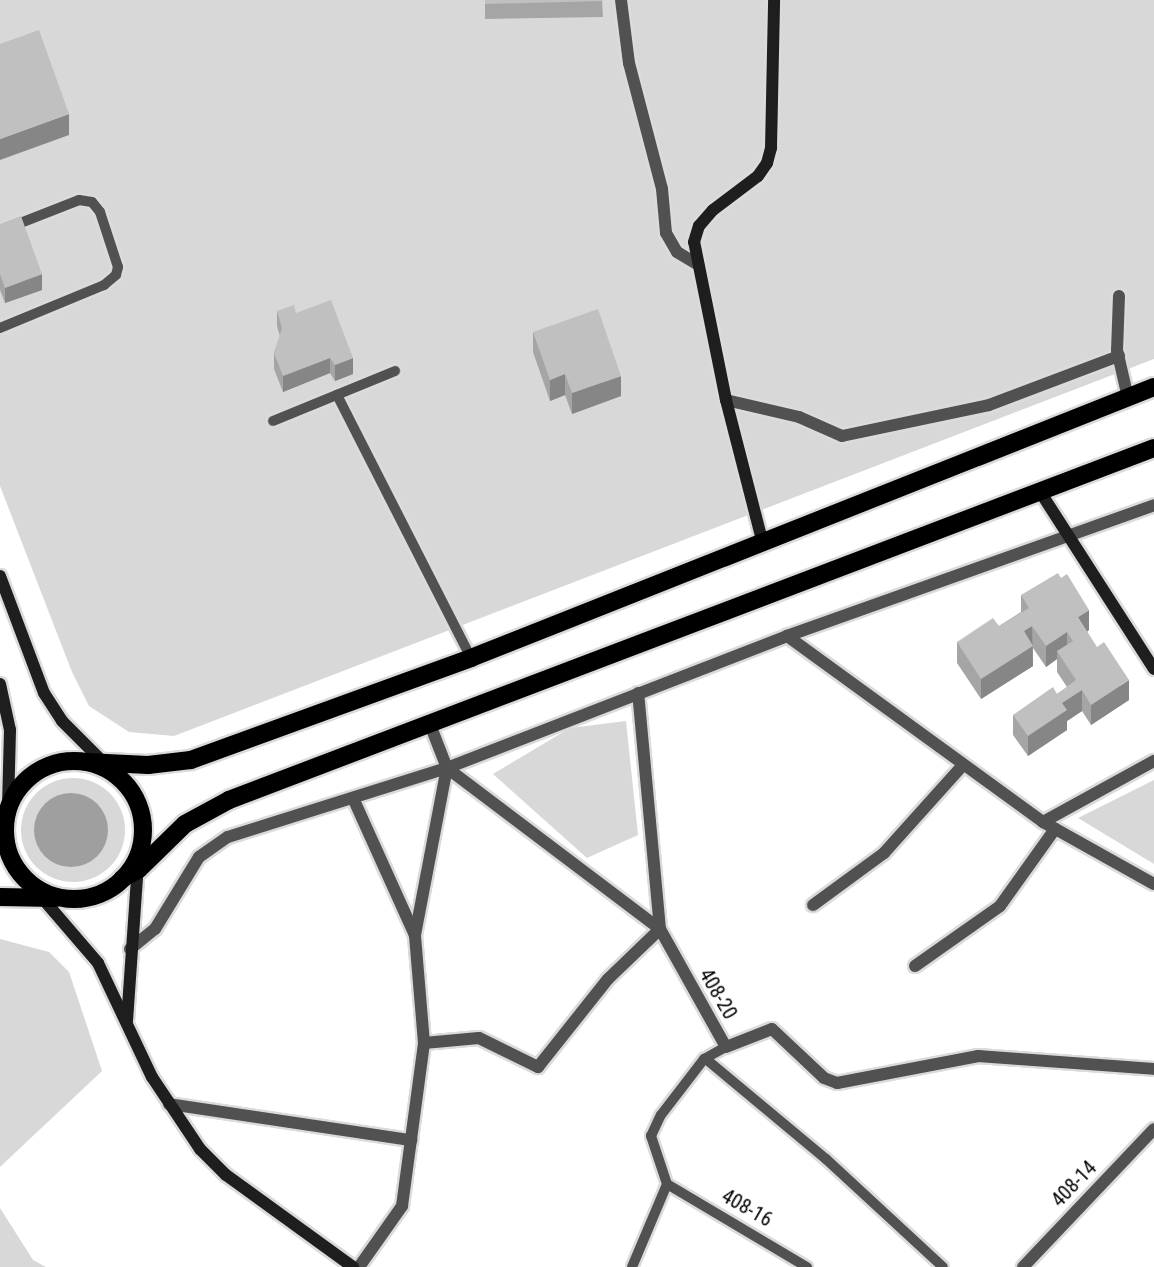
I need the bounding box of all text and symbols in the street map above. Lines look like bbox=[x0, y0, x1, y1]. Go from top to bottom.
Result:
street label: 408-20 bbox=[694, 964, 742, 1024]
street label: 408-14 bbox=[1046, 1156, 1102, 1212]
street label: 408-16 bbox=[717, 1184, 777, 1232]

